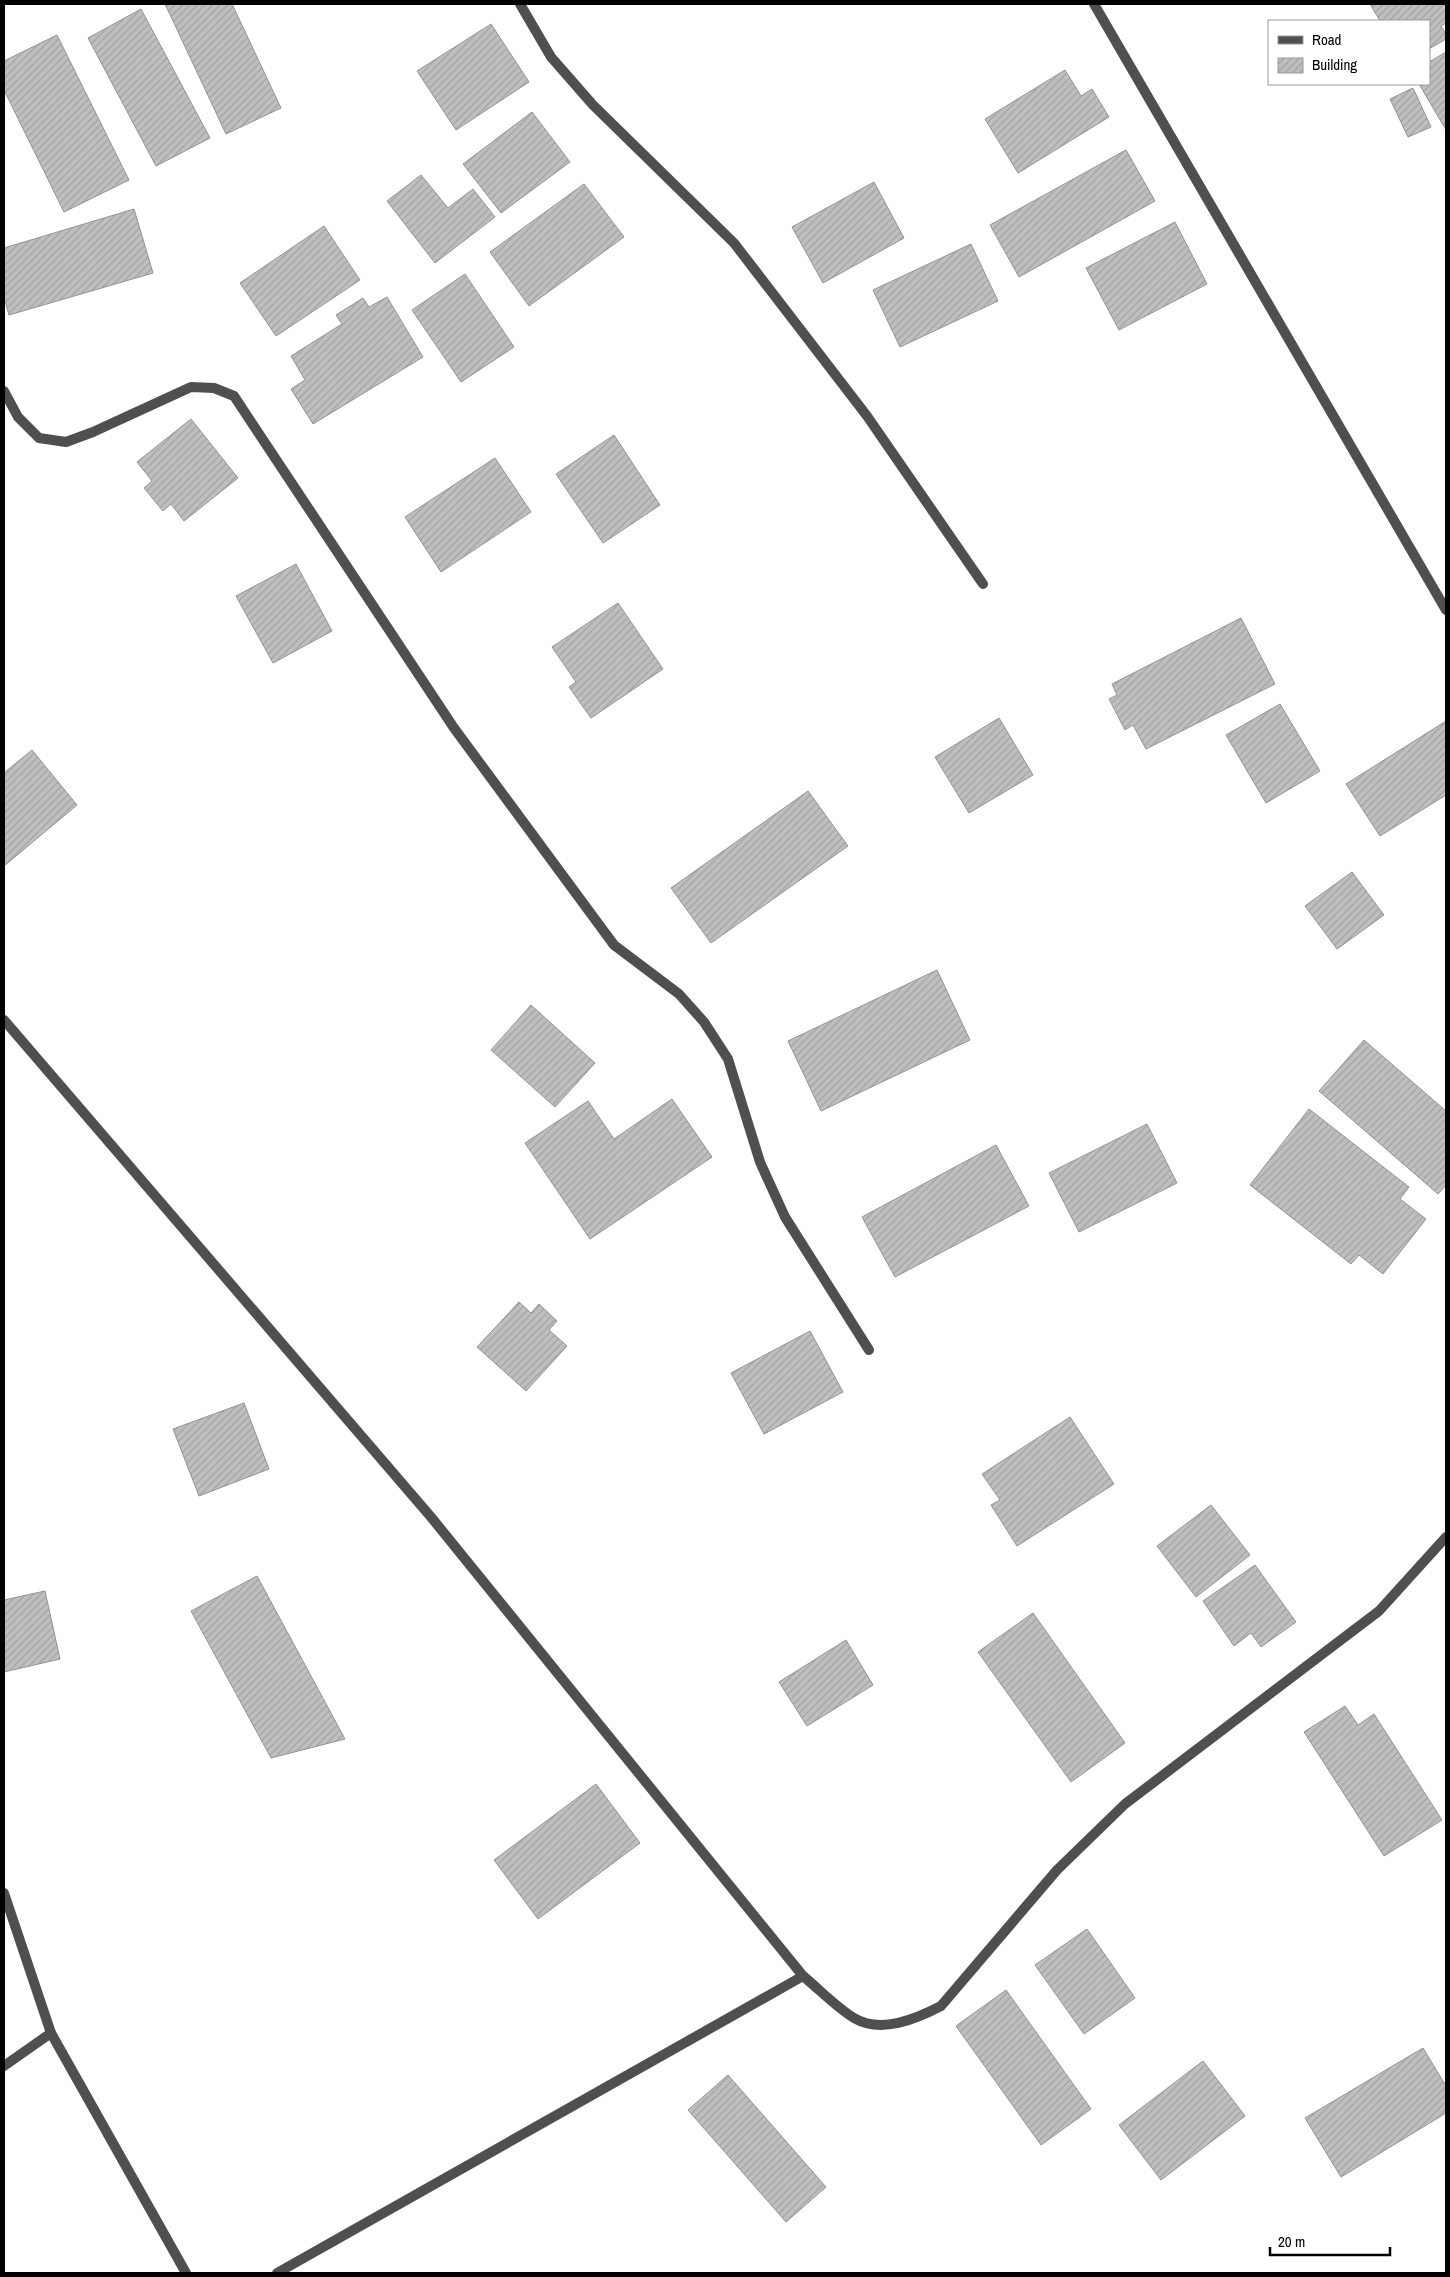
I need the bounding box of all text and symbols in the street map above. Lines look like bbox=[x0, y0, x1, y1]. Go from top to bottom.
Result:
legend bbox=[1268, 20, 1430, 85]
text: Road bbox=[1312, 29, 1341, 50]
text: Building bbox=[1312, 54, 1357, 75]
scale bar bbox=[1270, 2224, 1390, 2256]
text: 20 m bbox=[1278, 2231, 1305, 2252]

